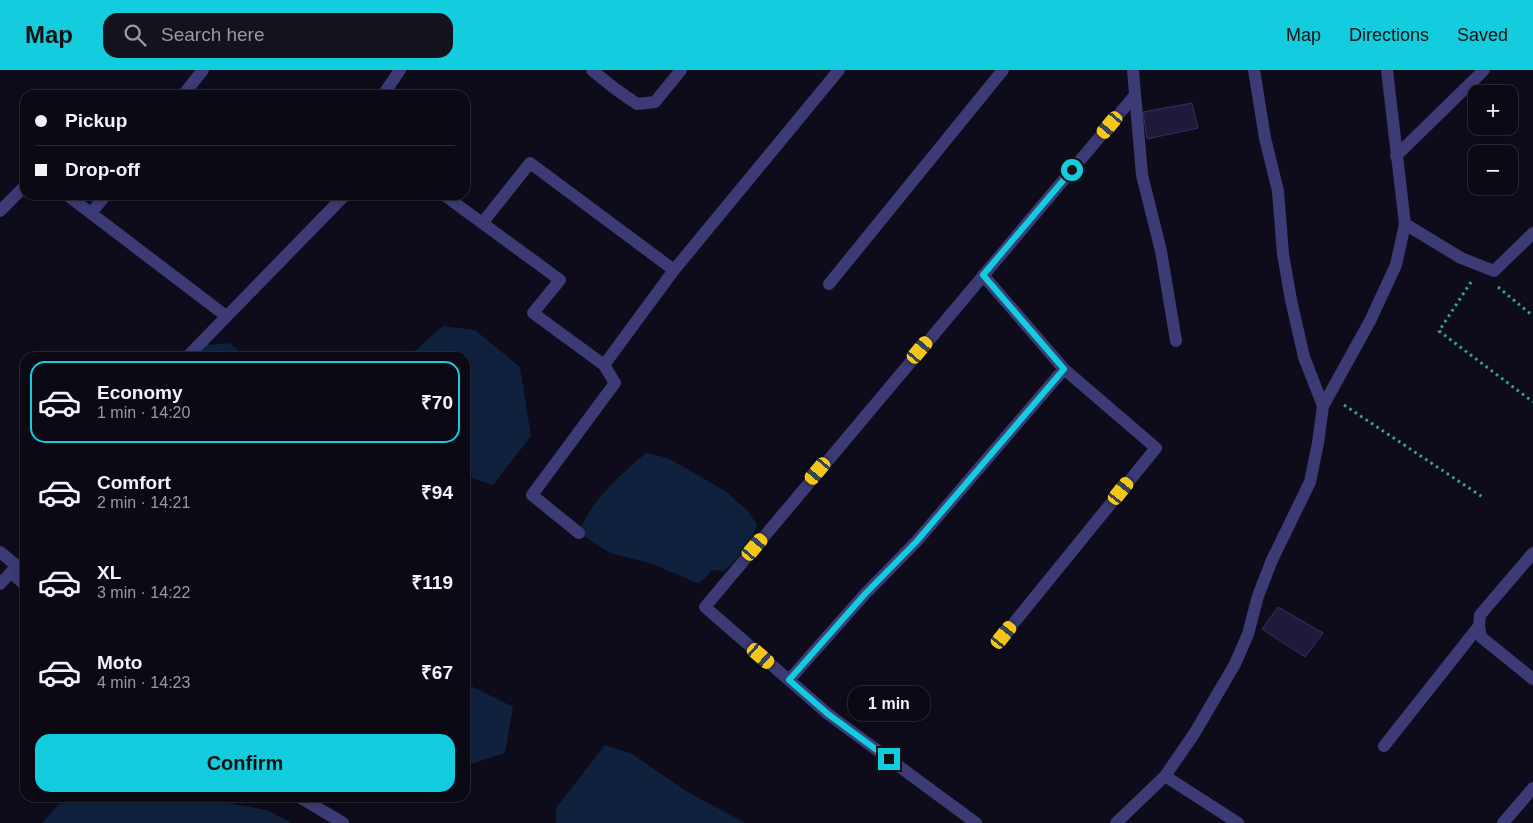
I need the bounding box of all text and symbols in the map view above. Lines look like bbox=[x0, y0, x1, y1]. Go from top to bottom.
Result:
search box bbox=[103, 13, 453, 58]
text: Map bbox=[25, 21, 73, 48]
icon: search bbox=[121, 21, 149, 49]
text: Search here bbox=[161, 24, 265, 45]
text: Map bbox=[1286, 25, 1321, 45]
text: Directions bbox=[1349, 25, 1429, 45]
text: Saved bbox=[1457, 25, 1508, 45]
map controls bbox=[1468, 85, 1518, 195]
button: + bbox=[1468, 85, 1518, 135]
car bbox=[1094, 109, 1125, 141]
text: Pickup bbox=[65, 110, 127, 131]
button: − bbox=[1468, 145, 1518, 195]
text: Drop-off bbox=[65, 159, 140, 180]
route start bbox=[1061, 159, 1083, 181]
car bbox=[904, 334, 935, 366]
icon: car bbox=[37, 380, 82, 425]
text: Economy bbox=[97, 382, 183, 403]
text: ₹70 bbox=[421, 392, 453, 413]
text: 1 min · 14:20 bbox=[97, 404, 190, 421]
car bbox=[802, 455, 833, 487]
icon: car bbox=[37, 470, 82, 515]
text: Comfort bbox=[97, 472, 171, 493]
car bbox=[1105, 475, 1136, 507]
text: ₹94 bbox=[421, 482, 453, 503]
text: 2 min · 14:21 bbox=[97, 494, 190, 511]
car bbox=[739, 531, 770, 563]
icon: car bbox=[37, 560, 82, 605]
text: XL bbox=[97, 562, 121, 583]
text: ₹119 bbox=[411, 572, 453, 593]
text: 3 min · 14:22 bbox=[97, 584, 190, 601]
car bbox=[988, 619, 1019, 651]
car bbox=[744, 640, 777, 672]
icon: car bbox=[37, 650, 82, 695]
text: Moto bbox=[97, 652, 142, 673]
text: ₹67 bbox=[421, 662, 453, 683]
text: 4 min · 14:23 bbox=[97, 674, 190, 691]
callout: 1 min bbox=[848, 686, 930, 722]
text: 1 min bbox=[868, 695, 910, 712]
button: Confirm bbox=[35, 734, 455, 792]
route end bbox=[878, 748, 900, 770]

